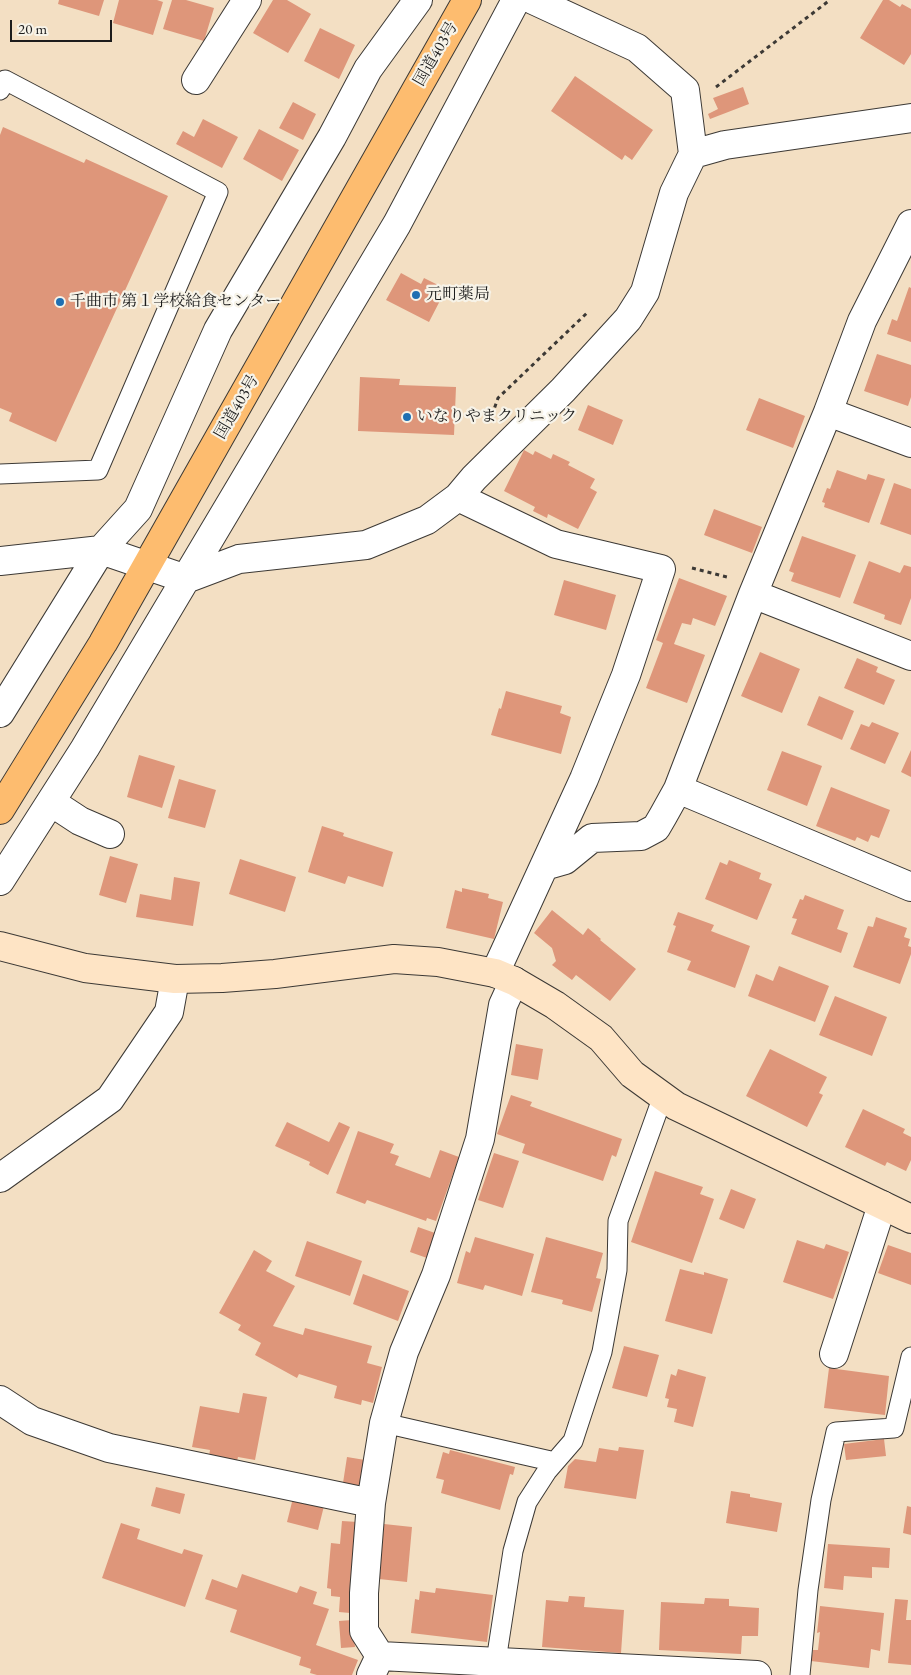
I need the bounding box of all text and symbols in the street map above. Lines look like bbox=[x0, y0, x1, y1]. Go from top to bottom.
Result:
scale bar bbox=[12, 10, 115, 42]
street label: 国道403号 bbox=[410, 18, 462, 90]
text: 20 m bbox=[18, 19, 47, 38]
place label: 元町薬局 bbox=[426, 285, 490, 305]
marker: 元町薬局 bbox=[410, 289, 422, 301]
place label: 千曲市 第１学校給食センター bbox=[70, 292, 281, 312]
marker: 千曲市 第１学校給食センター bbox=[54, 296, 66, 308]
street label: 国道403号 bbox=[211, 371, 263, 443]
place label: いなりやまクリニック bbox=[417, 407, 577, 427]
marker: いなりやまクリニック bbox=[401, 411, 413, 423]

